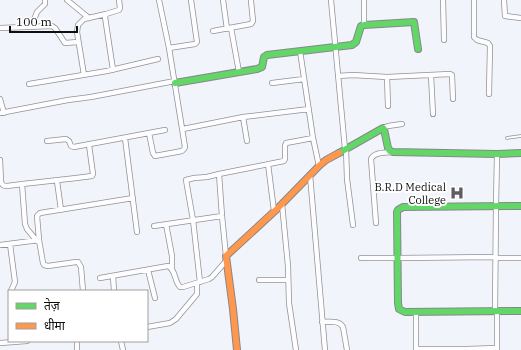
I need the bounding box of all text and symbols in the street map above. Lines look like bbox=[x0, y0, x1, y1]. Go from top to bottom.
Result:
scale bar bbox=[10, 8, 77, 34]
text: 100 m bbox=[16, 14, 52, 29]
place label: B.R.D Medical College bbox=[374, 180, 446, 207]
hospital icon: B.R.D Medical College bbox=[449, 185, 465, 201]
legend bbox=[8, 290, 148, 342]
text: तेज़ bbox=[44, 298, 61, 313]
text: धीमा bbox=[44, 318, 66, 333]

